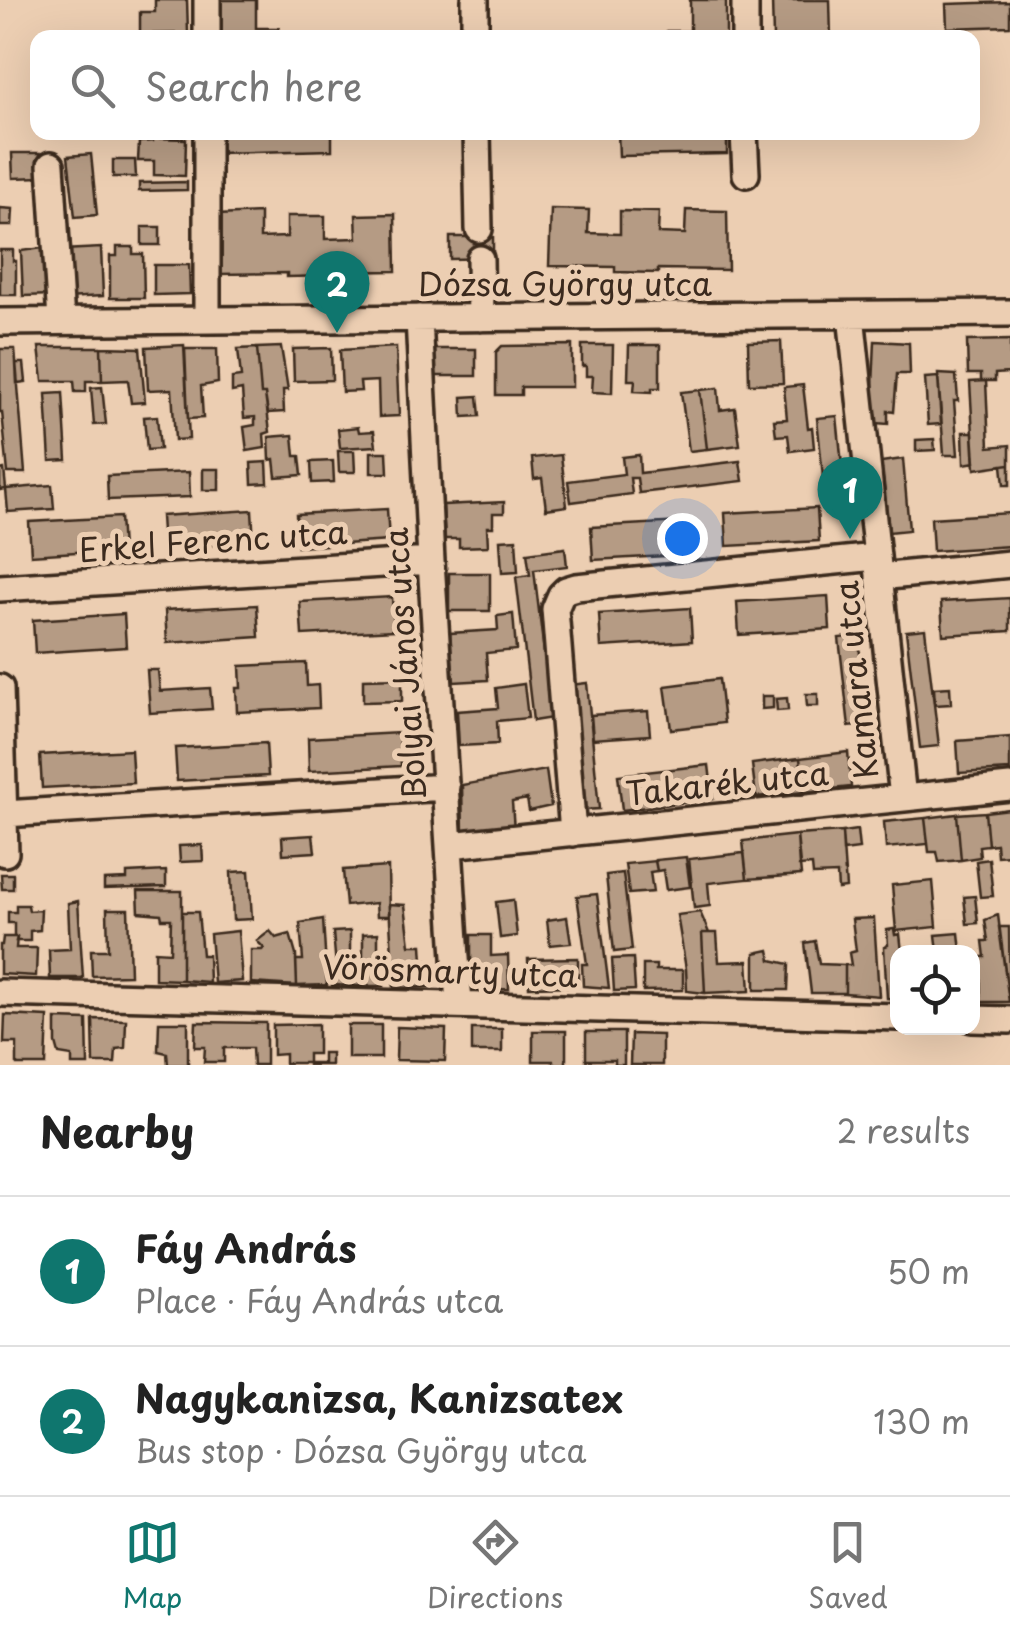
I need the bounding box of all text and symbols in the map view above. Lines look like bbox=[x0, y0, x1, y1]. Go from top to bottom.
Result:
search box bbox=[30, 30, 980, 140]
text: Search here bbox=[145, 57, 362, 114]
icon: search bbox=[65, 58, 120, 113]
pin: 2 bbox=[304, 250, 370, 333]
street label: Dózsa György utca bbox=[418, 259, 712, 307]
pin: 1 bbox=[818, 456, 882, 539]
street label: Erkel Ferenc utca bbox=[77, 507, 349, 573]
your location bbox=[657, 513, 708, 564]
street label: Bolyai János utca bbox=[371, 526, 437, 802]
street label: Kamara utca bbox=[821, 578, 889, 781]
street label: Takarék utca bbox=[623, 747, 831, 817]
street label: Vörösmarty utca bbox=[322, 942, 579, 998]
map controls bbox=[890, 945, 980, 1035]
button: locate bbox=[890, 945, 980, 1035]
text: Nearby bbox=[40, 1099, 194, 1162]
text: 2 results bbox=[837, 1106, 970, 1154]
text: Fáy András bbox=[135, 1219, 357, 1276]
text: 1 bbox=[65, 1247, 80, 1295]
text: 50 m bbox=[887, 1247, 970, 1295]
text: Place · Fáy András utca bbox=[135, 1276, 503, 1324]
text: Nagykanizsa, Kanizsatex bbox=[135, 1369, 623, 1426]
text: 2 bbox=[61, 1397, 84, 1445]
text: 130 m bbox=[873, 1397, 970, 1445]
text: Bus stop · Dózsa György utca bbox=[135, 1426, 587, 1474]
tab: Map bbox=[122, 1515, 182, 1618]
tab: Directions bbox=[427, 1515, 563, 1618]
tab: Saved bbox=[808, 1515, 888, 1618]

